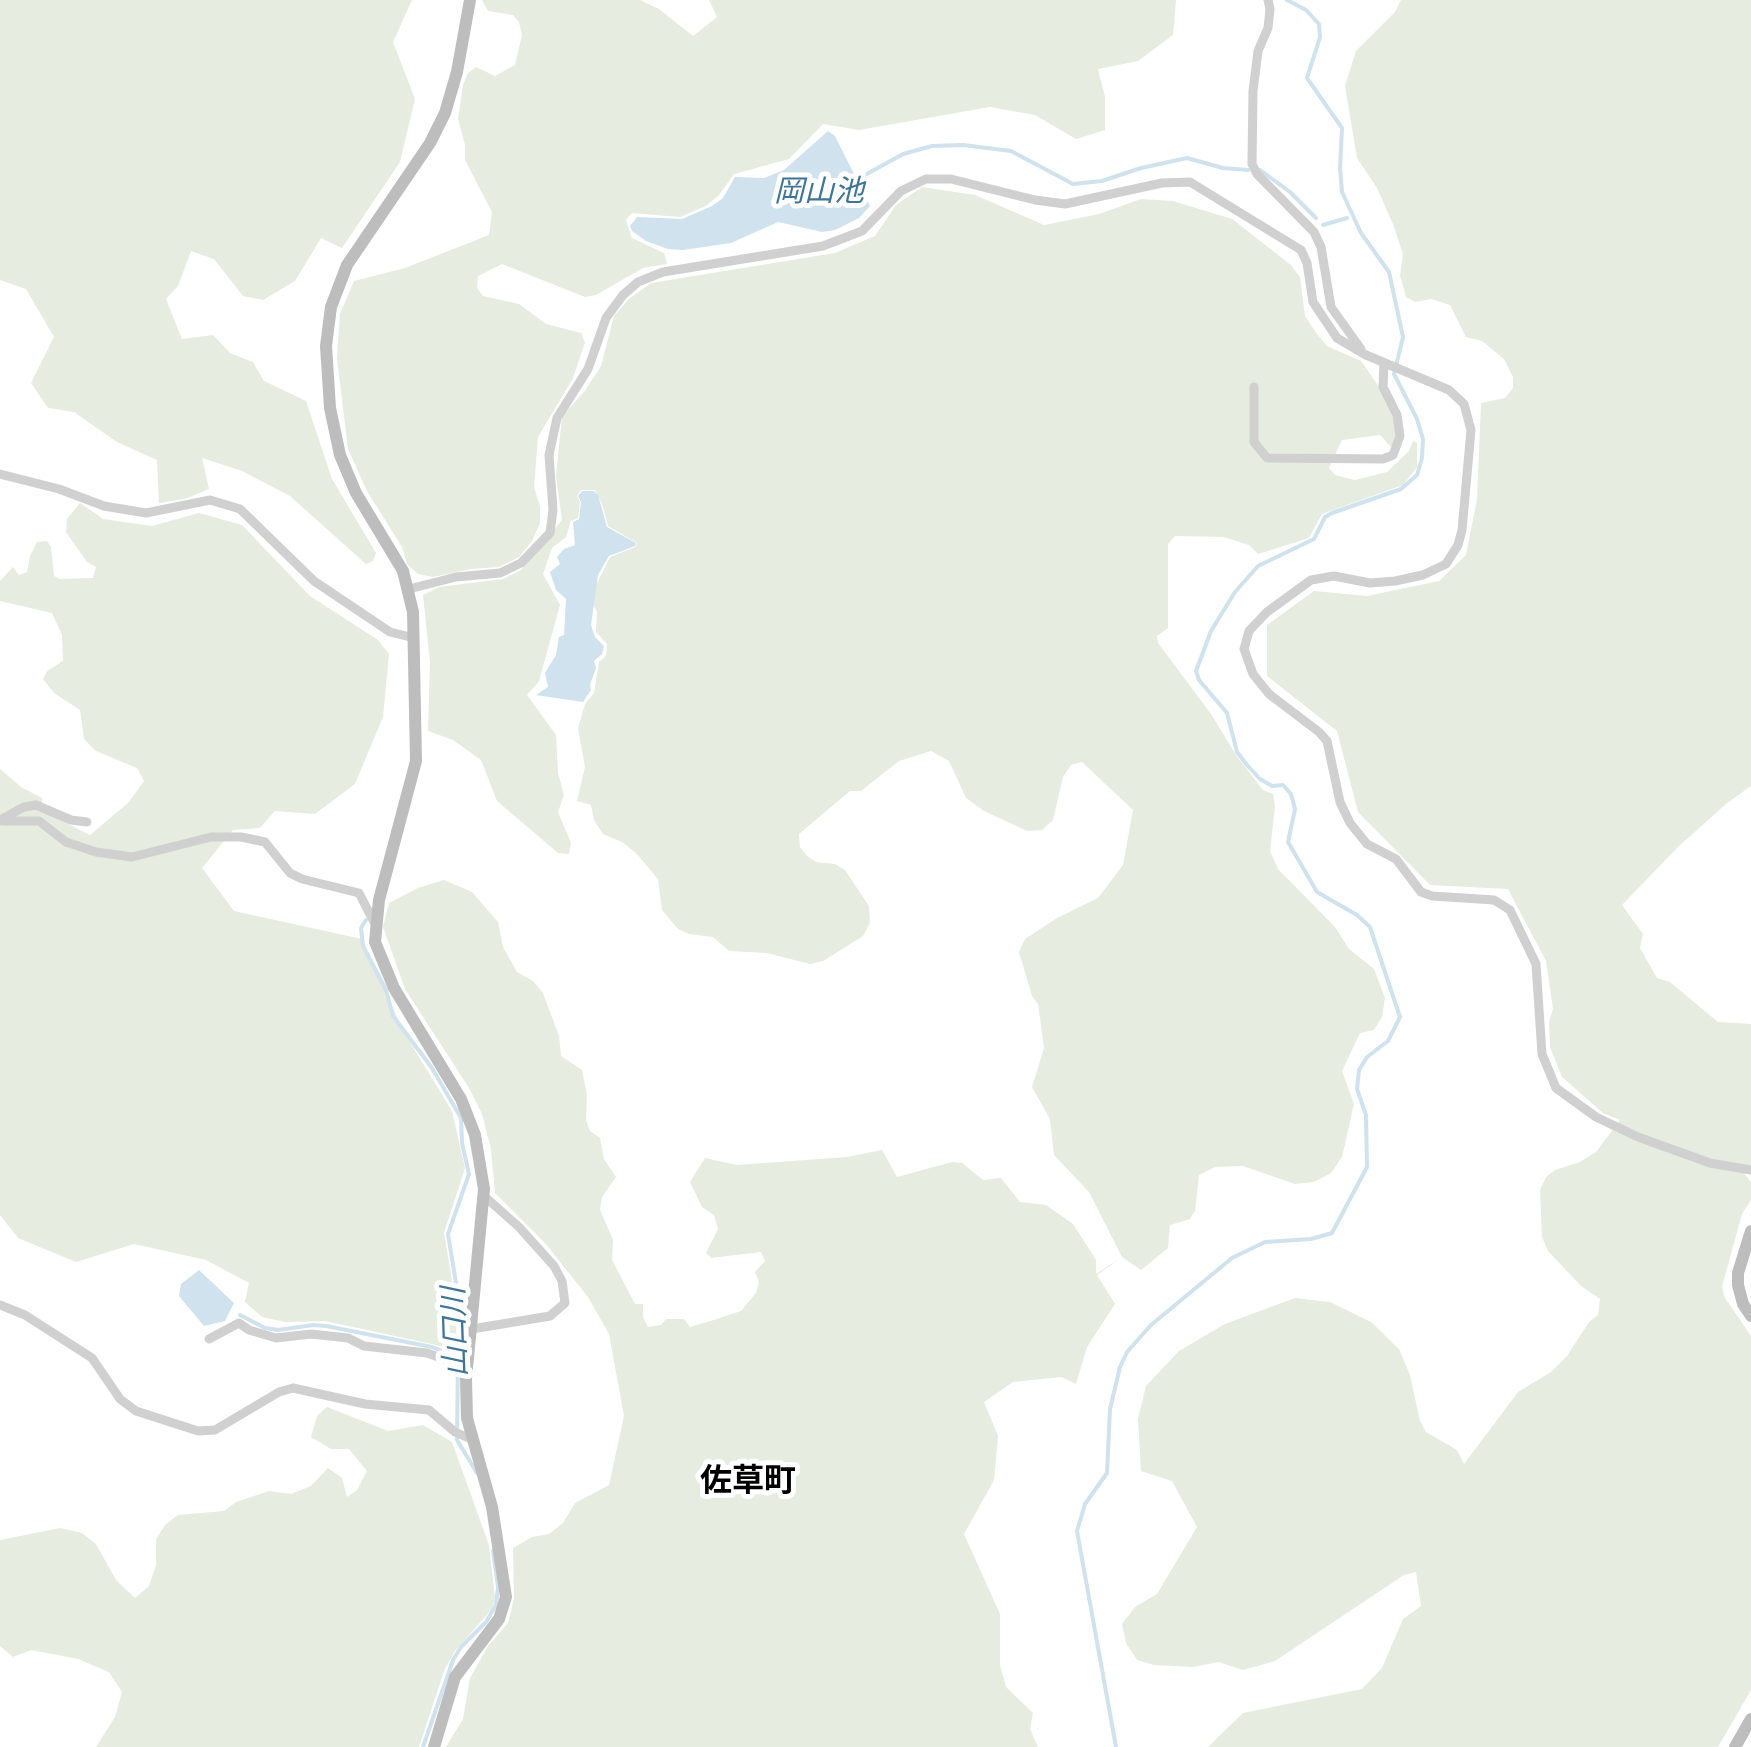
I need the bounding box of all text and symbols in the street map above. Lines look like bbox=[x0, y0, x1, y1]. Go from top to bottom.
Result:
water label: 岡山池 bbox=[774, 175, 864, 211]
water label: 山口川 bbox=[437, 1286, 477, 1378]
district label: 佐草町 bbox=[700, 1464, 796, 1502]

